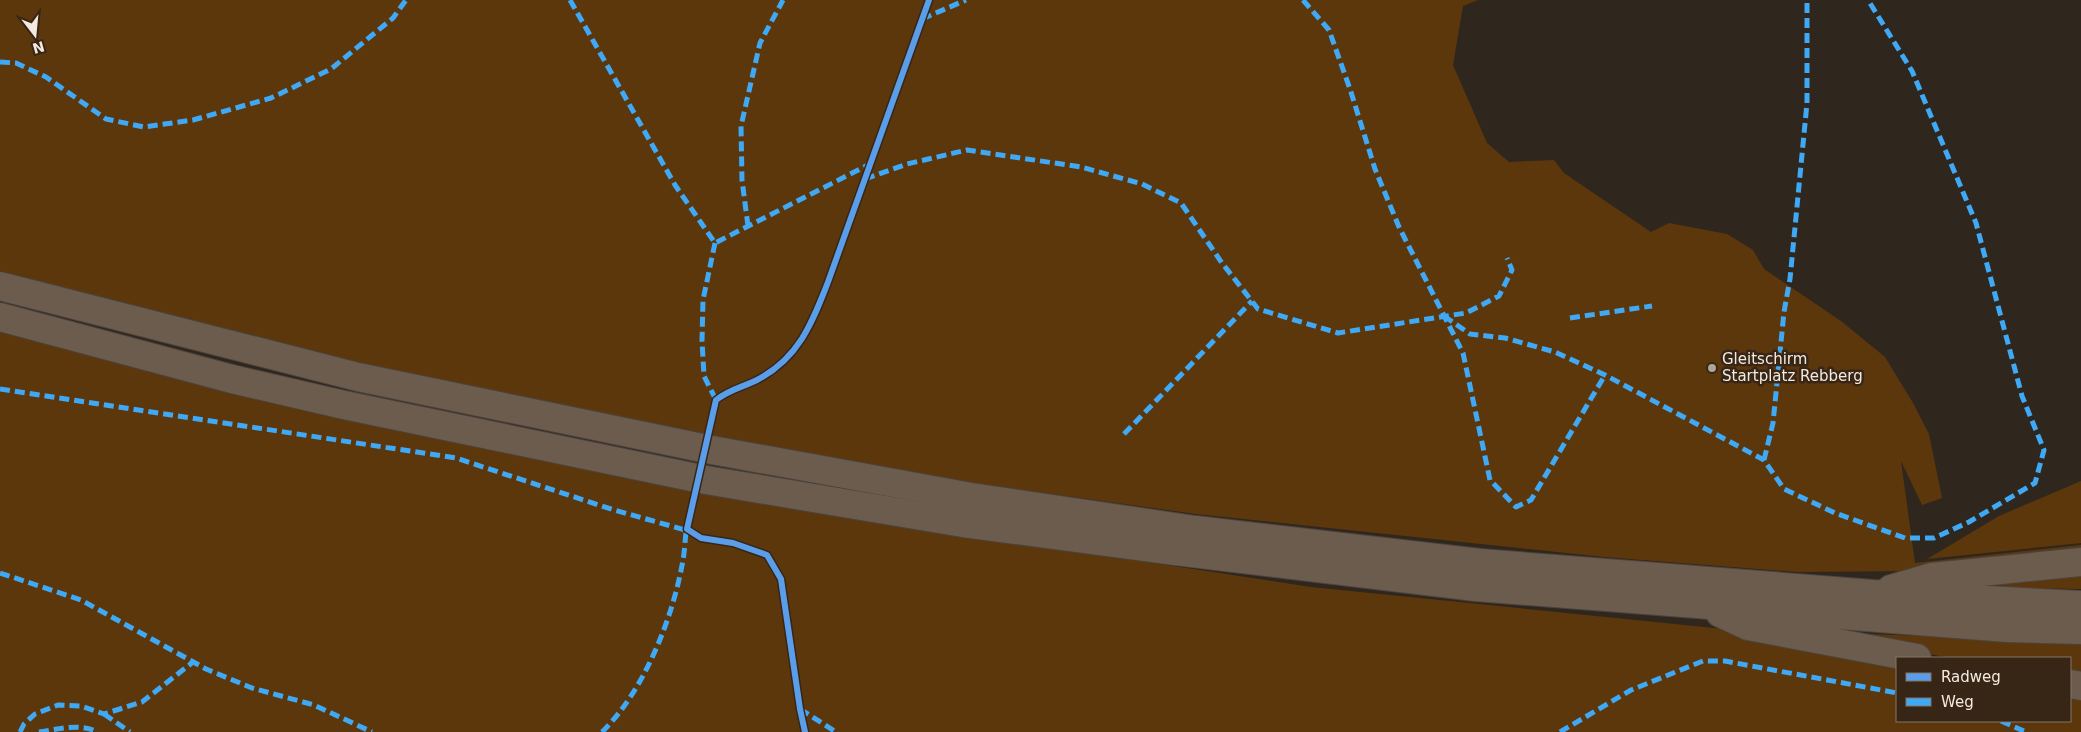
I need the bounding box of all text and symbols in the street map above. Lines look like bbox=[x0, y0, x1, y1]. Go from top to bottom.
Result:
north arrow bbox=[10, 10, 60, 60]
text: N bbox=[31, 38, 46, 57]
place label: Gleitschirm Startplatz Rebberg bbox=[1722, 350, 1863, 385]
marker: Gleitschirm Startplatz Rebberg bbox=[1706, 362, 1718, 374]
legend bbox=[1896, 657, 2071, 722]
text: Radweg bbox=[1941, 668, 2001, 686]
text: Weg bbox=[1941, 693, 1974, 711]

